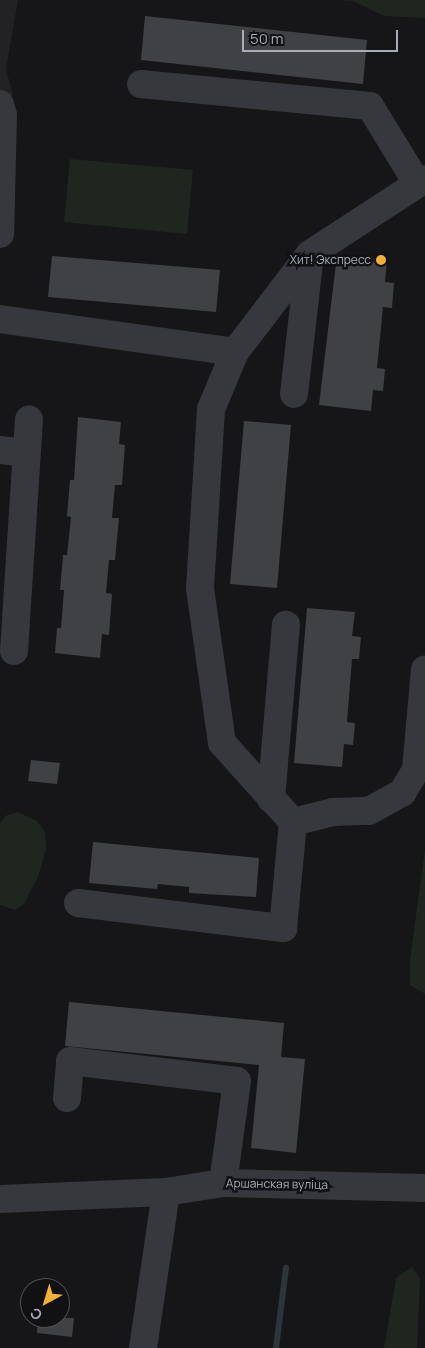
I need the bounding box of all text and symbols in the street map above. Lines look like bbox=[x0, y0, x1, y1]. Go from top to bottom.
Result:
scale bar bbox=[245, 20, 401, 52]
text: 50 m bbox=[250, 28, 284, 49]
place label: Хит! Экспресс bbox=[290, 253, 371, 267]
marker: Хит! Экспресс bbox=[375, 254, 387, 266]
street label: Аршанская вуліца bbox=[226, 1176, 328, 1192]
north arrow bbox=[20, 1278, 70, 1328]
text: С bbox=[26, 1304, 46, 1325]

